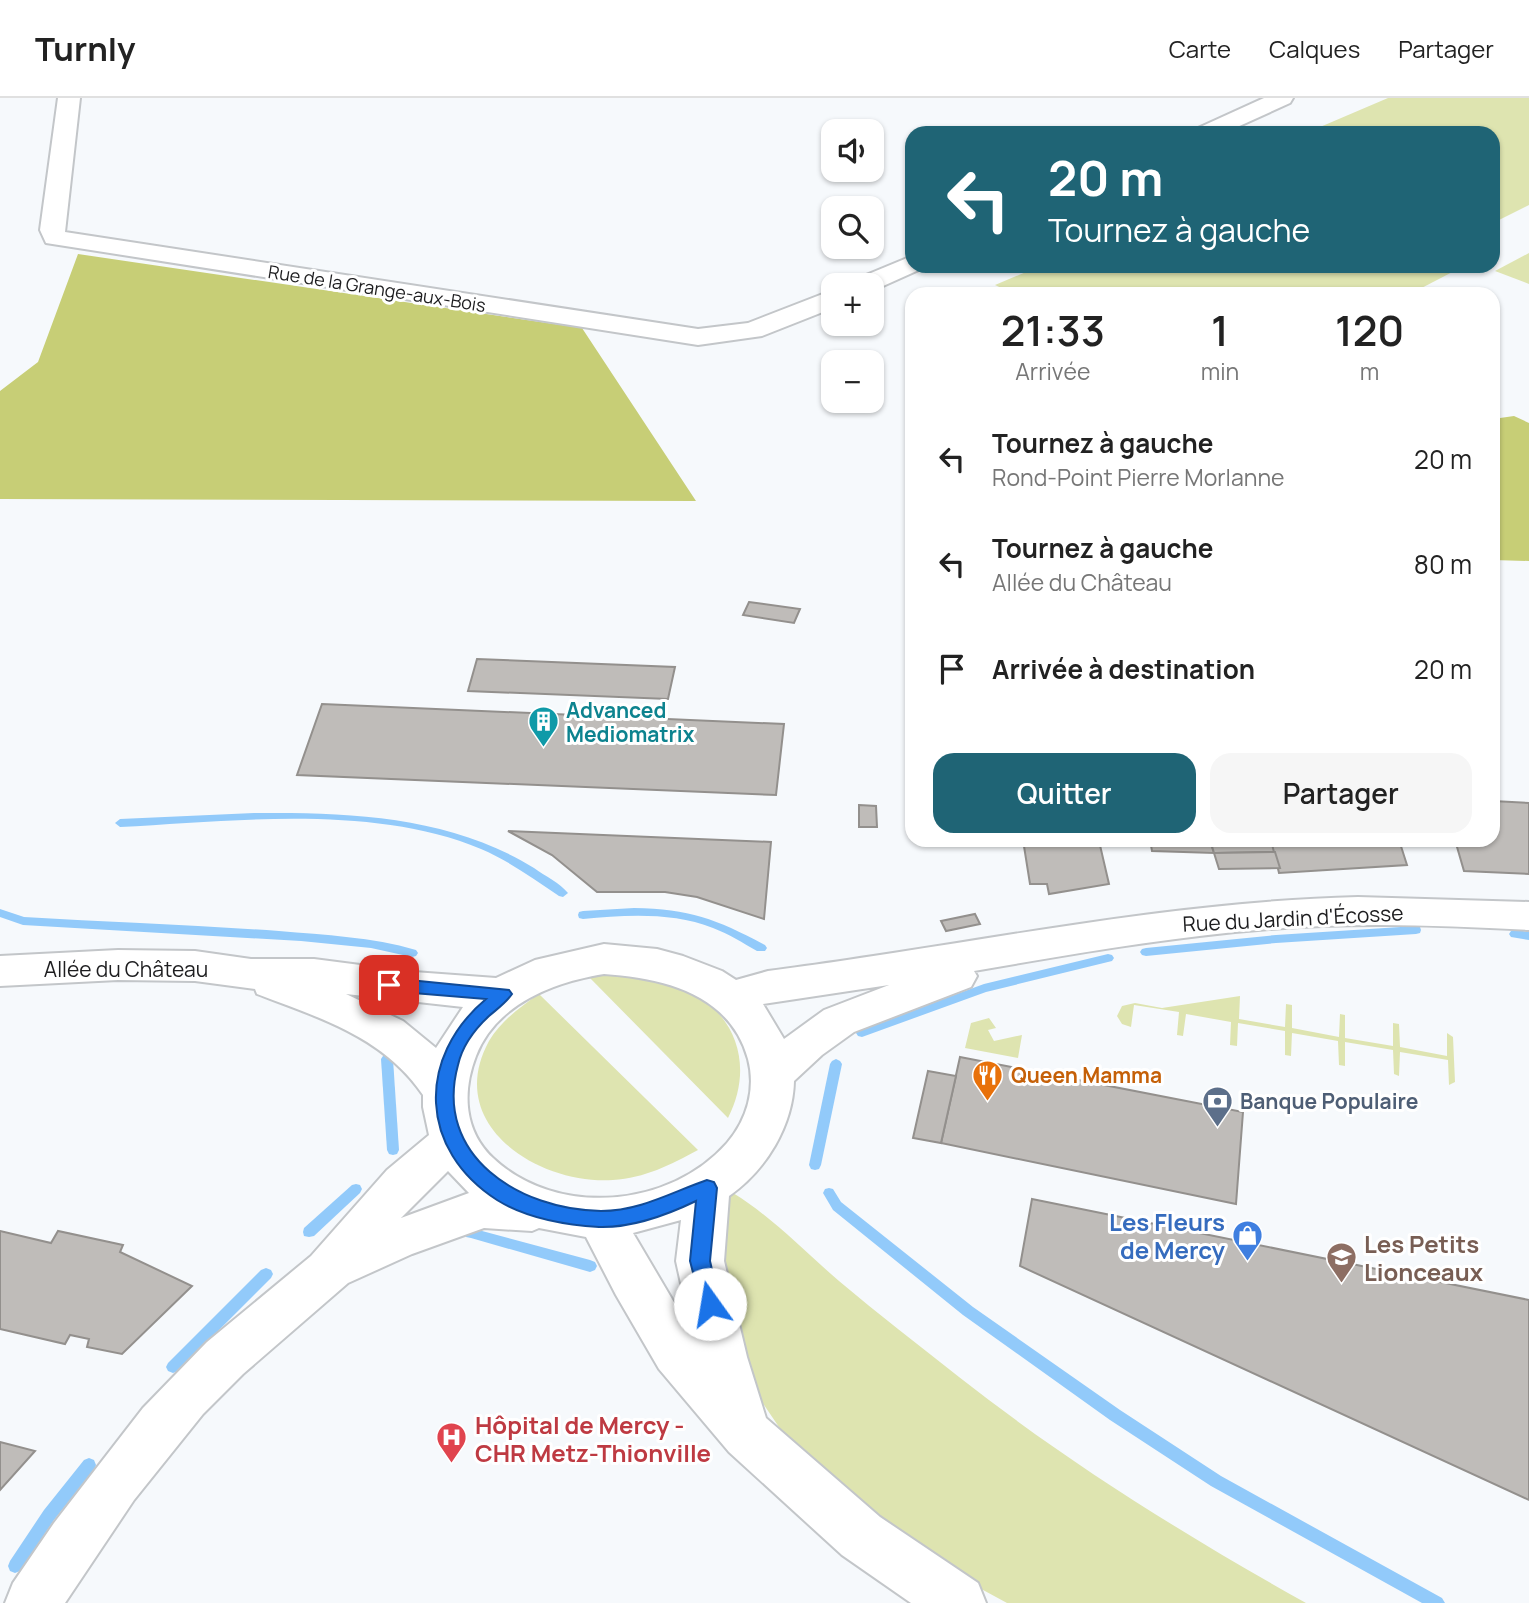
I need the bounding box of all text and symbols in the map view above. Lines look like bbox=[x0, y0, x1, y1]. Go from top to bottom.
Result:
text: Turnly bbox=[35, 26, 136, 71]
text: Carte bbox=[1169, 32, 1231, 65]
text: Calques bbox=[1269, 32, 1360, 65]
text: Partager bbox=[1398, 32, 1494, 65]
map controls bbox=[821, 119, 884, 413]
button: sound bbox=[821, 119, 884, 182]
text: 20 m bbox=[1048, 144, 1163, 211]
icon: left bbox=[933, 154, 1024, 245]
button: search bbox=[821, 196, 884, 259]
text: Tournez à gauche bbox=[1048, 208, 1310, 252]
street label: Rue de la Grange-aux-Bois bbox=[266, 259, 488, 317]
button: + bbox=[821, 273, 884, 336]
text: 21:33 bbox=[1001, 301, 1105, 359]
text: 1 bbox=[1211, 301, 1229, 359]
text: 120 bbox=[1335, 301, 1404, 359]
button: − bbox=[821, 350, 884, 413]
text: Arrivée bbox=[1015, 355, 1090, 387]
text: min bbox=[1201, 355, 1239, 387]
text: m bbox=[1360, 355, 1379, 387]
text: Tournez à gauche bbox=[992, 425, 1213, 461]
icon: left bbox=[933, 440, 971, 478]
text: 20 m bbox=[1414, 441, 1472, 477]
text: Rond-Point Pierre Morlanne bbox=[992, 461, 1284, 493]
text: Tournez à gauche bbox=[992, 530, 1213, 566]
icon: left bbox=[933, 545, 971, 583]
text: 80 m bbox=[1414, 546, 1472, 582]
text: Allée du Château bbox=[992, 566, 1172, 598]
icon: arrive bbox=[933, 650, 971, 688]
text: Arrivée à destination bbox=[992, 651, 1255, 687]
text: 20 m bbox=[1414, 651, 1472, 687]
place label: Advanced Mediomatrix bbox=[566, 696, 695, 748]
building icon: Advanced Mediomatrix bbox=[526, 705, 560, 749]
button: Quitter bbox=[933, 753, 1196, 833]
button: Partager bbox=[1210, 753, 1472, 833]
street label: Rue du Jardin d'Écosse bbox=[1182, 898, 1404, 938]
street label: Allée du Château bbox=[44, 955, 208, 983]
pin bbox=[359, 955, 419, 1015]
icon: arrive bbox=[370, 966, 408, 1004]
restaurant icon: Queen Mamma bbox=[971, 1058, 1005, 1102]
place label: Queen Mamma bbox=[1011, 1061, 1162, 1089]
bank icon: Banque Populaire bbox=[1200, 1084, 1234, 1128]
place label: Banque Populaire bbox=[1240, 1087, 1418, 1115]
place label: Les Fleurs de Mercy bbox=[1109, 1205, 1226, 1266]
shop icon: Les Fleurs de Mercy bbox=[1231, 1218, 1265, 1262]
place label: Les Petits Lionceaux bbox=[1364, 1227, 1484, 1288]
school or university icon: Les Petits Lionceaux bbox=[1324, 1240, 1358, 1284]
position arrow bbox=[673, 1267, 747, 1341]
place label: Hôpital de Mercy - CHR Metz-Thionville bbox=[475, 1408, 711, 1469]
hospital icon: Hôpital de Mercy - CHR Metz-Thionville bbox=[435, 1421, 469, 1465]

